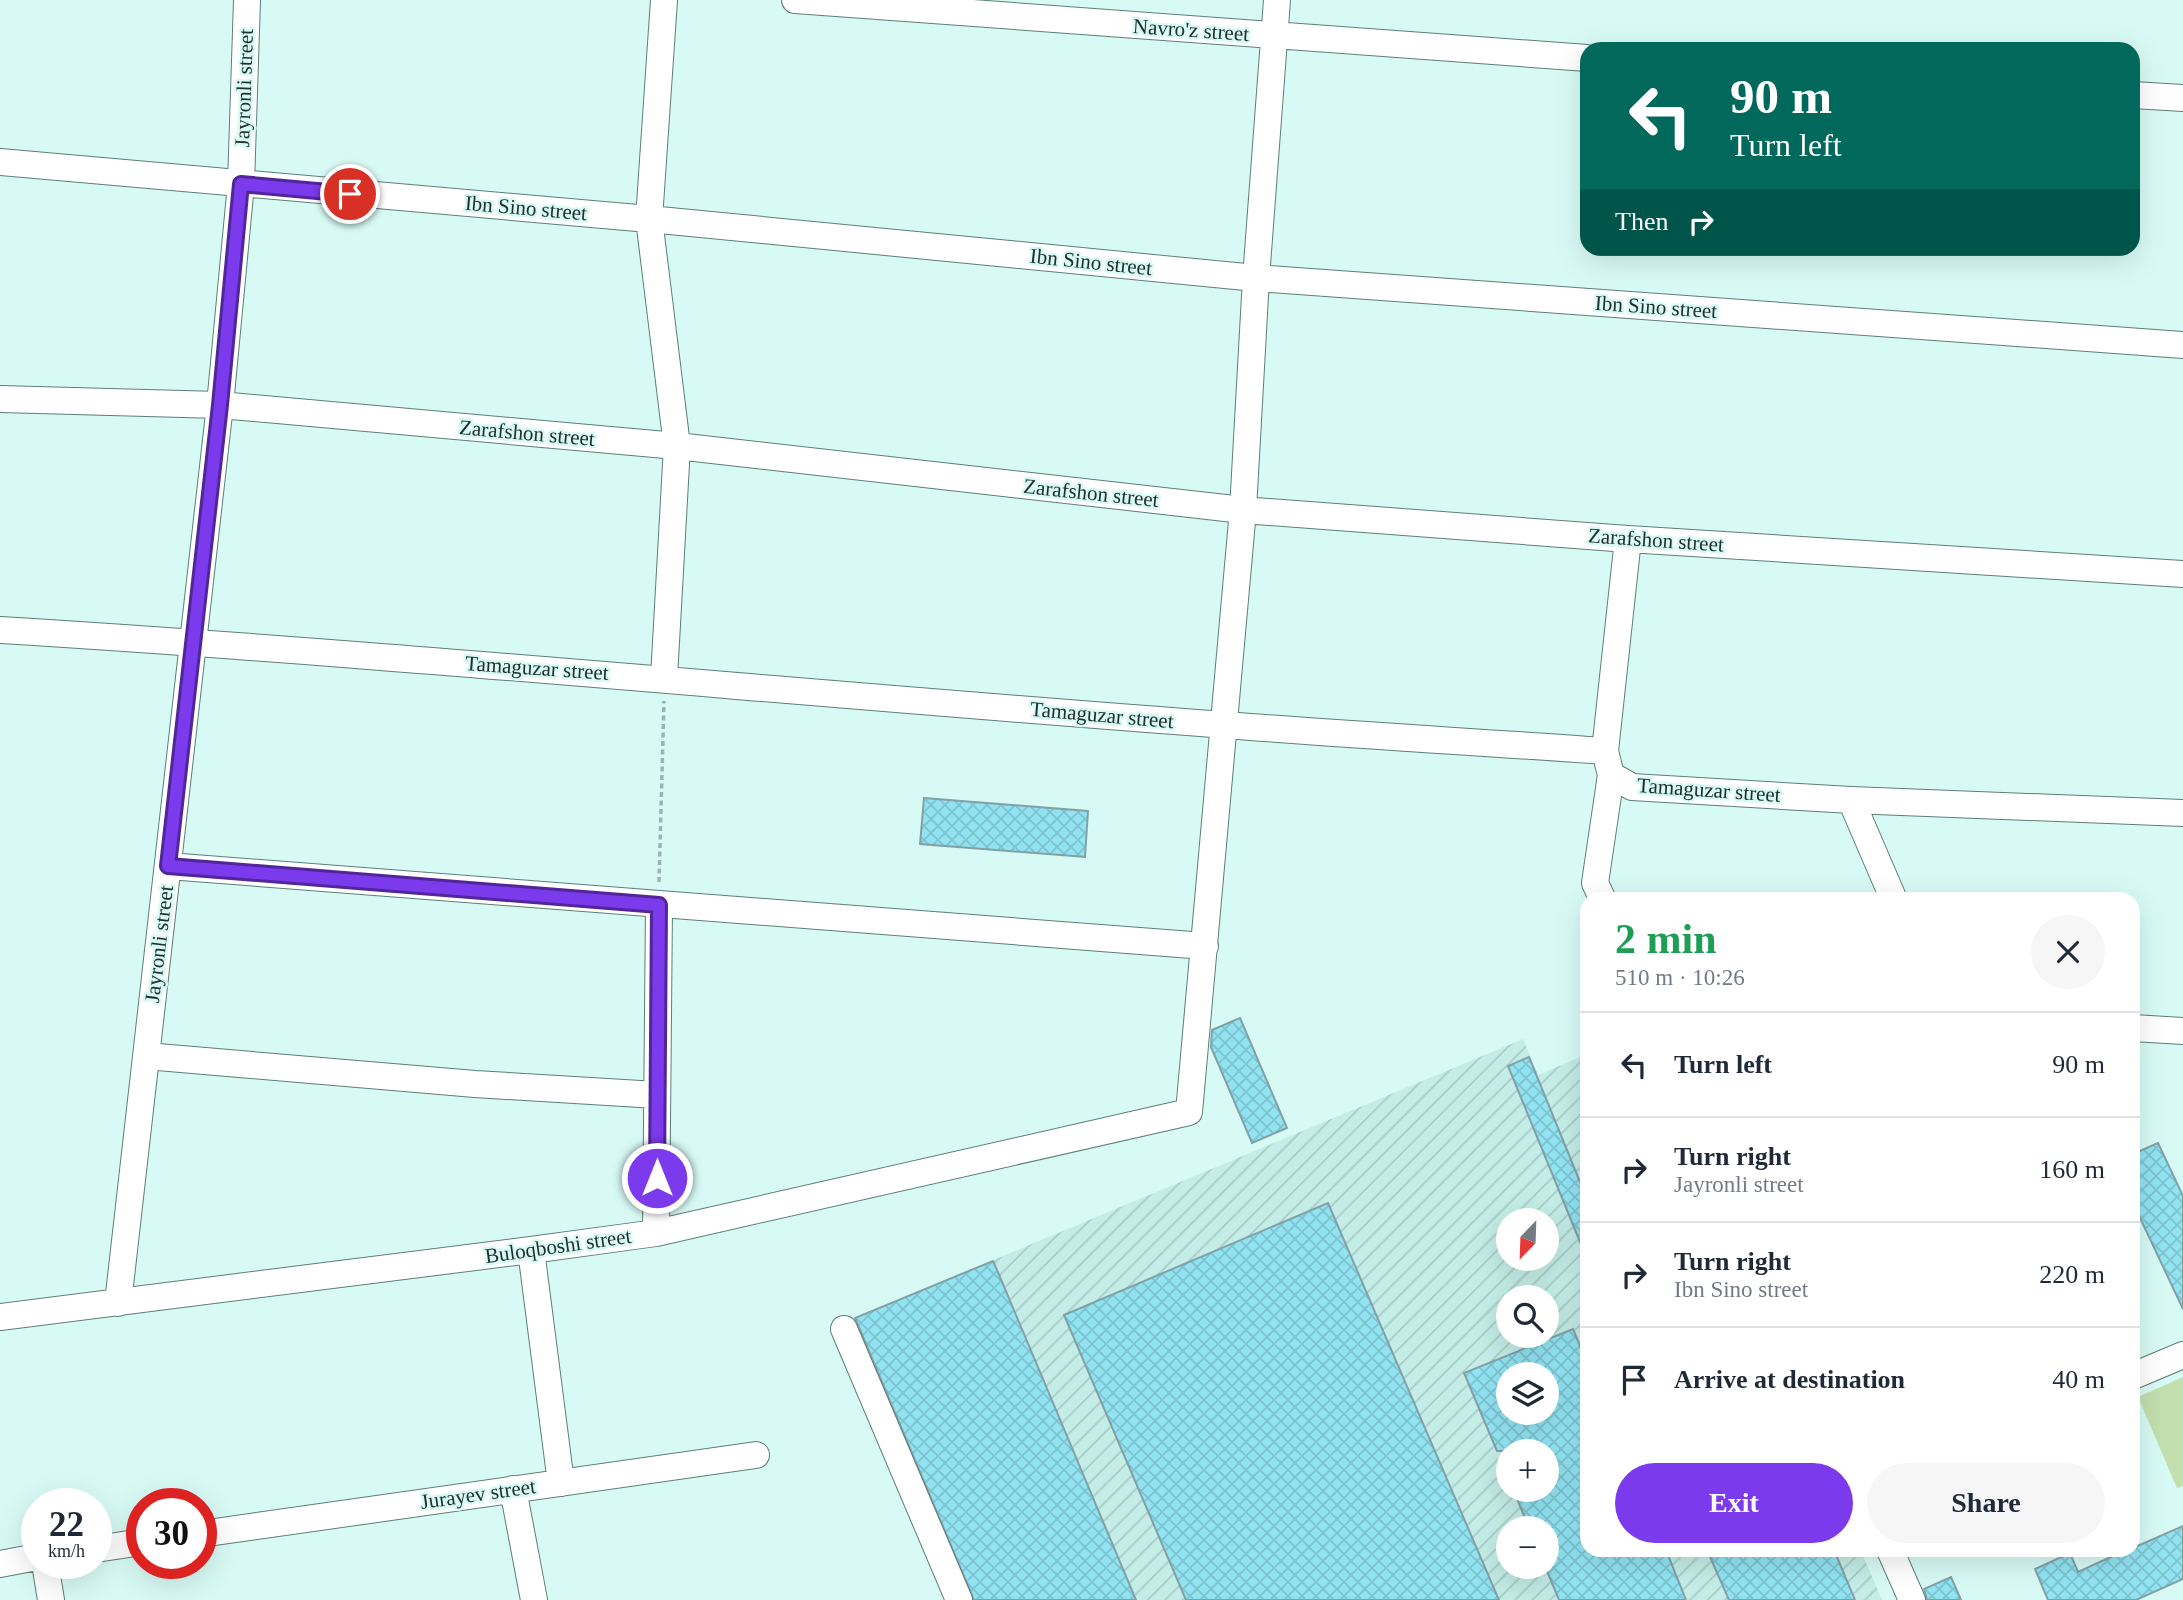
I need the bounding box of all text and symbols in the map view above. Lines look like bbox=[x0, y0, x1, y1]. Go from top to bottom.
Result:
street label: Navro'z street bbox=[1132, 14, 1250, 46]
street label: Jayronli street bbox=[230, 28, 258, 148]
text: 90 m bbox=[1730, 69, 1832, 124]
icon: left bbox=[1615, 70, 1706, 161]
text: Turn left bbox=[1730, 127, 1842, 163]
pin bbox=[320, 164, 380, 224]
icon: arrive bbox=[331, 175, 369, 213]
street label: Ibn Sino street bbox=[464, 191, 588, 225]
icon: right bbox=[1682, 203, 1720, 241]
text: Then bbox=[1615, 207, 1668, 236]
street label: Ibn Sino street bbox=[1029, 244, 1153, 280]
street label: Ibn Sino street bbox=[1594, 291, 1718, 323]
street label: Zarafshon street bbox=[458, 415, 596, 451]
street label: Zarafshon street bbox=[1022, 474, 1160, 512]
street label: Zarafshon street bbox=[1587, 523, 1725, 557]
street label: Tamaguzar street bbox=[464, 651, 610, 685]
street label: Tamaguzar street bbox=[1029, 697, 1175, 733]
street label: Tamaguzar street bbox=[1636, 773, 1782, 807]
street label: Jayronli street bbox=[140, 884, 178, 1004]
button: close bbox=[2031, 915, 2105, 989]
text: 2 min bbox=[1615, 916, 1717, 962]
text: 510 m · 10:26 bbox=[1615, 965, 1745, 990]
icon: left bbox=[1615, 1046, 1653, 1084]
text: Turn left bbox=[1674, 1050, 1772, 1079]
text: 90 m bbox=[2052, 1050, 2105, 1079]
position arrow bbox=[620, 1141, 694, 1215]
text: Turn right bbox=[1674, 1142, 1791, 1171]
icon: right bbox=[1615, 1151, 1653, 1189]
text: 160 m bbox=[2039, 1155, 2105, 1184]
text: Jayronli street bbox=[1674, 1172, 1804, 1197]
north arrow bbox=[1496, 1208, 1559, 1270]
map controls bbox=[1496, 1208, 1559, 1579]
street label: Buloqboshi street bbox=[483, 1224, 633, 1268]
text: Turn right bbox=[1674, 1247, 1791, 1276]
icon: right bbox=[1615, 1256, 1653, 1294]
text: 220 m bbox=[2039, 1260, 2105, 1289]
text: Ibn Sino street bbox=[1674, 1277, 1808, 1302]
button: search bbox=[1496, 1285, 1559, 1348]
icon: arrive bbox=[1615, 1361, 1653, 1399]
button: layers bbox=[1496, 1362, 1559, 1425]
text: Arrive at destination bbox=[1674, 1365, 1905, 1394]
text: 40 m bbox=[2052, 1365, 2105, 1394]
button: + bbox=[1496, 1439, 1559, 1502]
button: Exit bbox=[1615, 1463, 1853, 1543]
button: Share bbox=[1867, 1463, 2105, 1543]
street label: Jurayev street bbox=[419, 1474, 537, 1514]
speed limit sign: 30 bbox=[126, 1488, 217, 1579]
text: 22 bbox=[49, 1505, 84, 1544]
button: − bbox=[1496, 1516, 1559, 1579]
text: km/h bbox=[48, 1541, 85, 1561]

